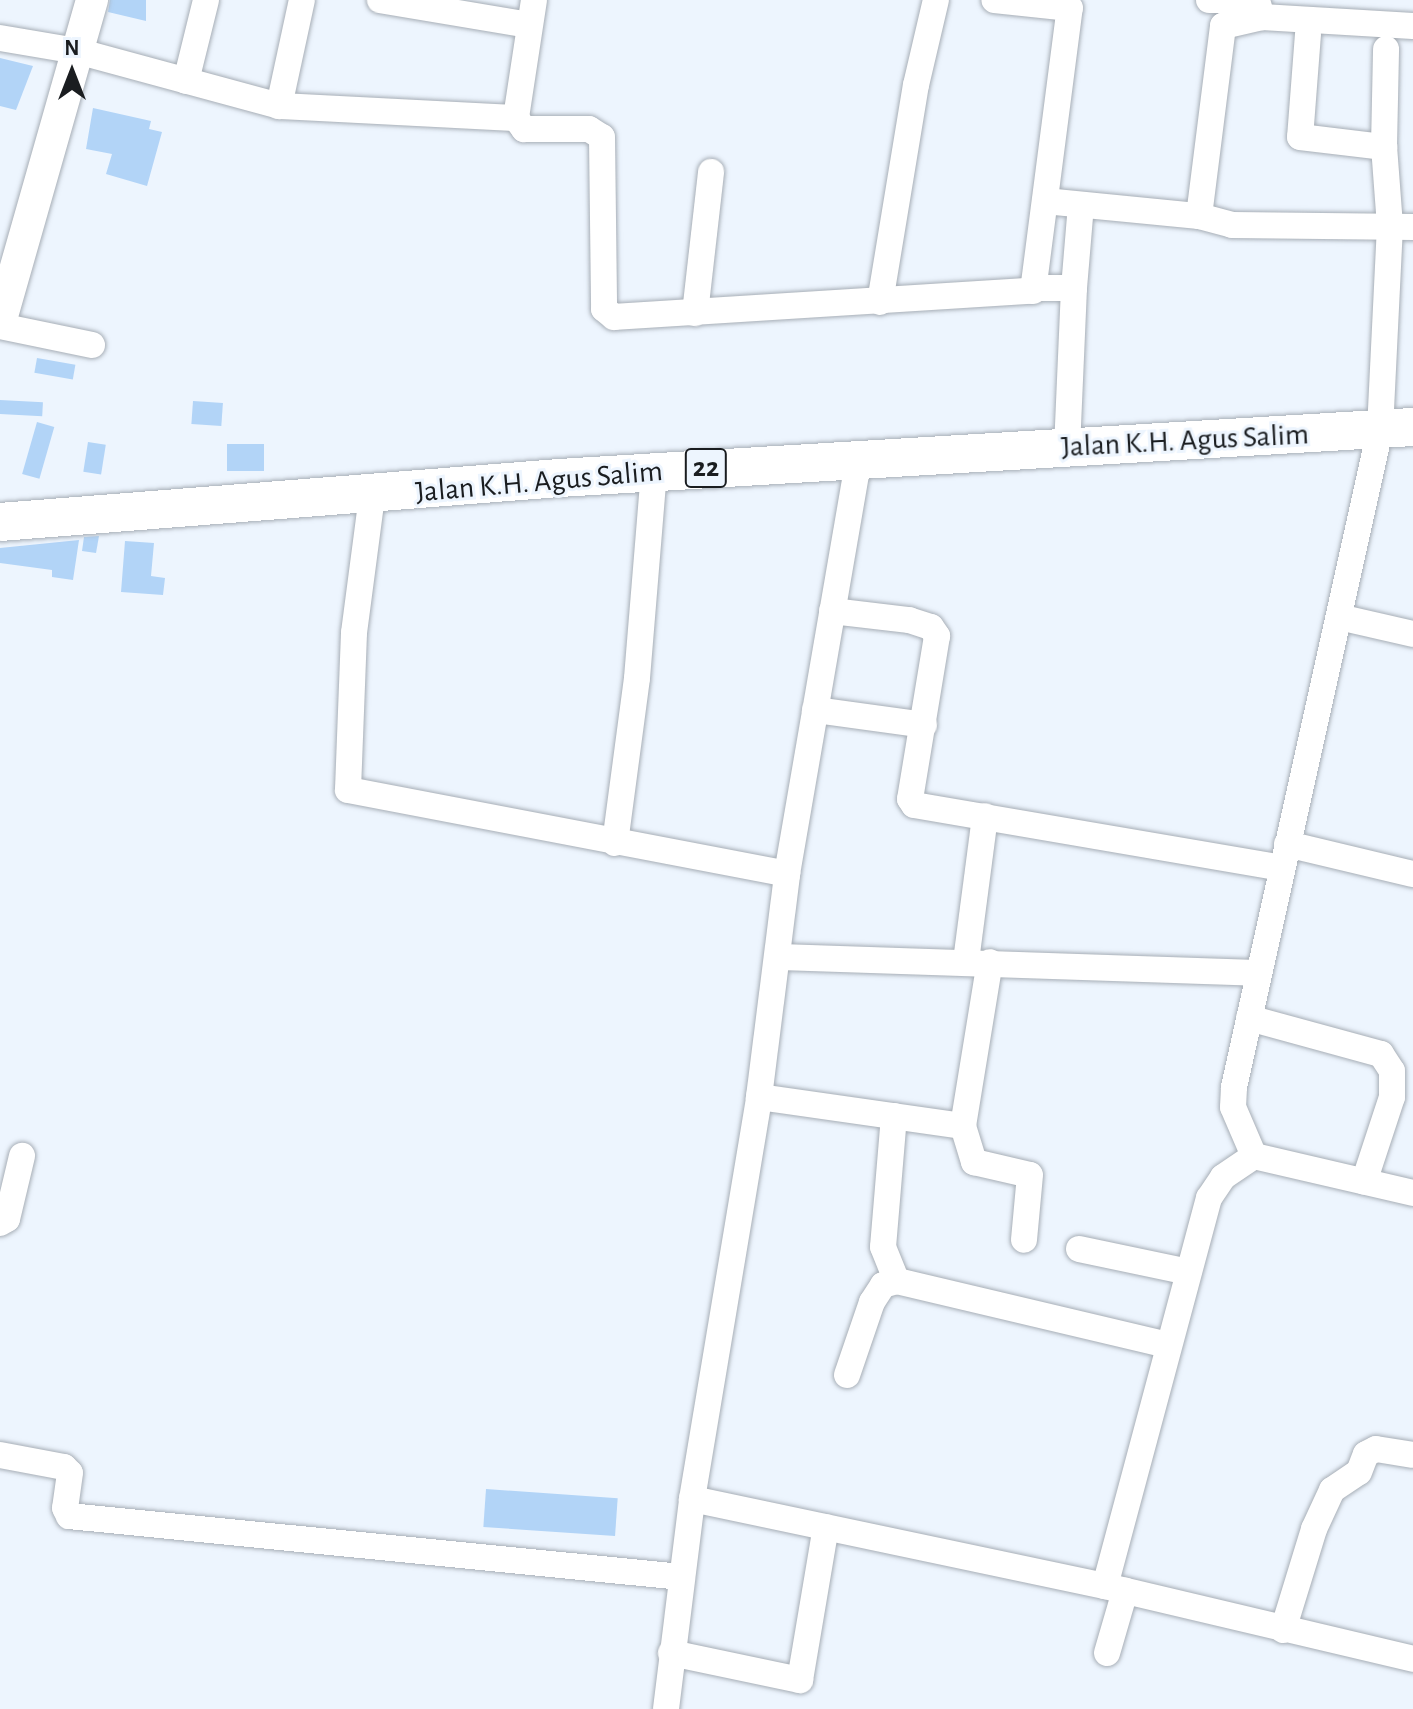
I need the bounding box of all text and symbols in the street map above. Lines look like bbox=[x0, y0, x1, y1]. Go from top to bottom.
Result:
north arrow bbox=[32, 32, 112, 112]
text: N bbox=[64, 37, 80, 59]
street label: Jalan K.H. Agus Salim bbox=[1060, 417, 1310, 465]
road number: 22 bbox=[684, 444, 728, 492]
street label: Jalan K.H. Agus Salim bbox=[414, 453, 664, 511]

